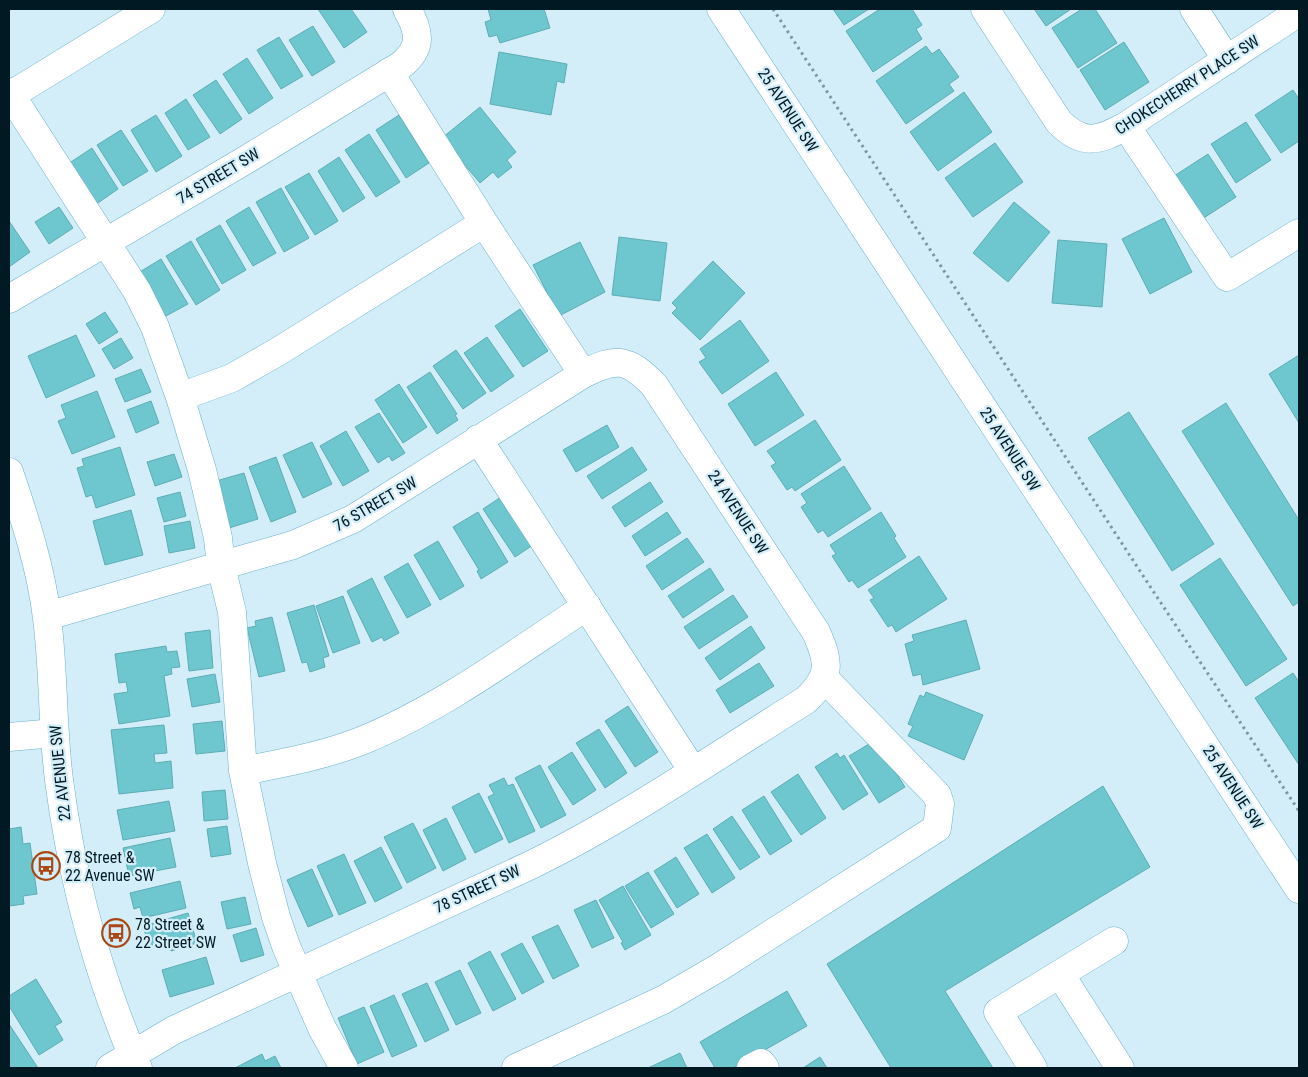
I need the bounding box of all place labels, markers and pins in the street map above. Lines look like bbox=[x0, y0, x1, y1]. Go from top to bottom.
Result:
place label: 78 Street & 22 Avenue SW bbox=[65, 848, 155, 885]
bus stop icon: 78 Street & 22 Avenue SW bbox=[31, 851, 61, 881]
place label: 78 Street & 22 Street SW bbox=[135, 915, 216, 952]
bus stop icon: 78 Street & 22 Street SW bbox=[101, 918, 131, 948]

